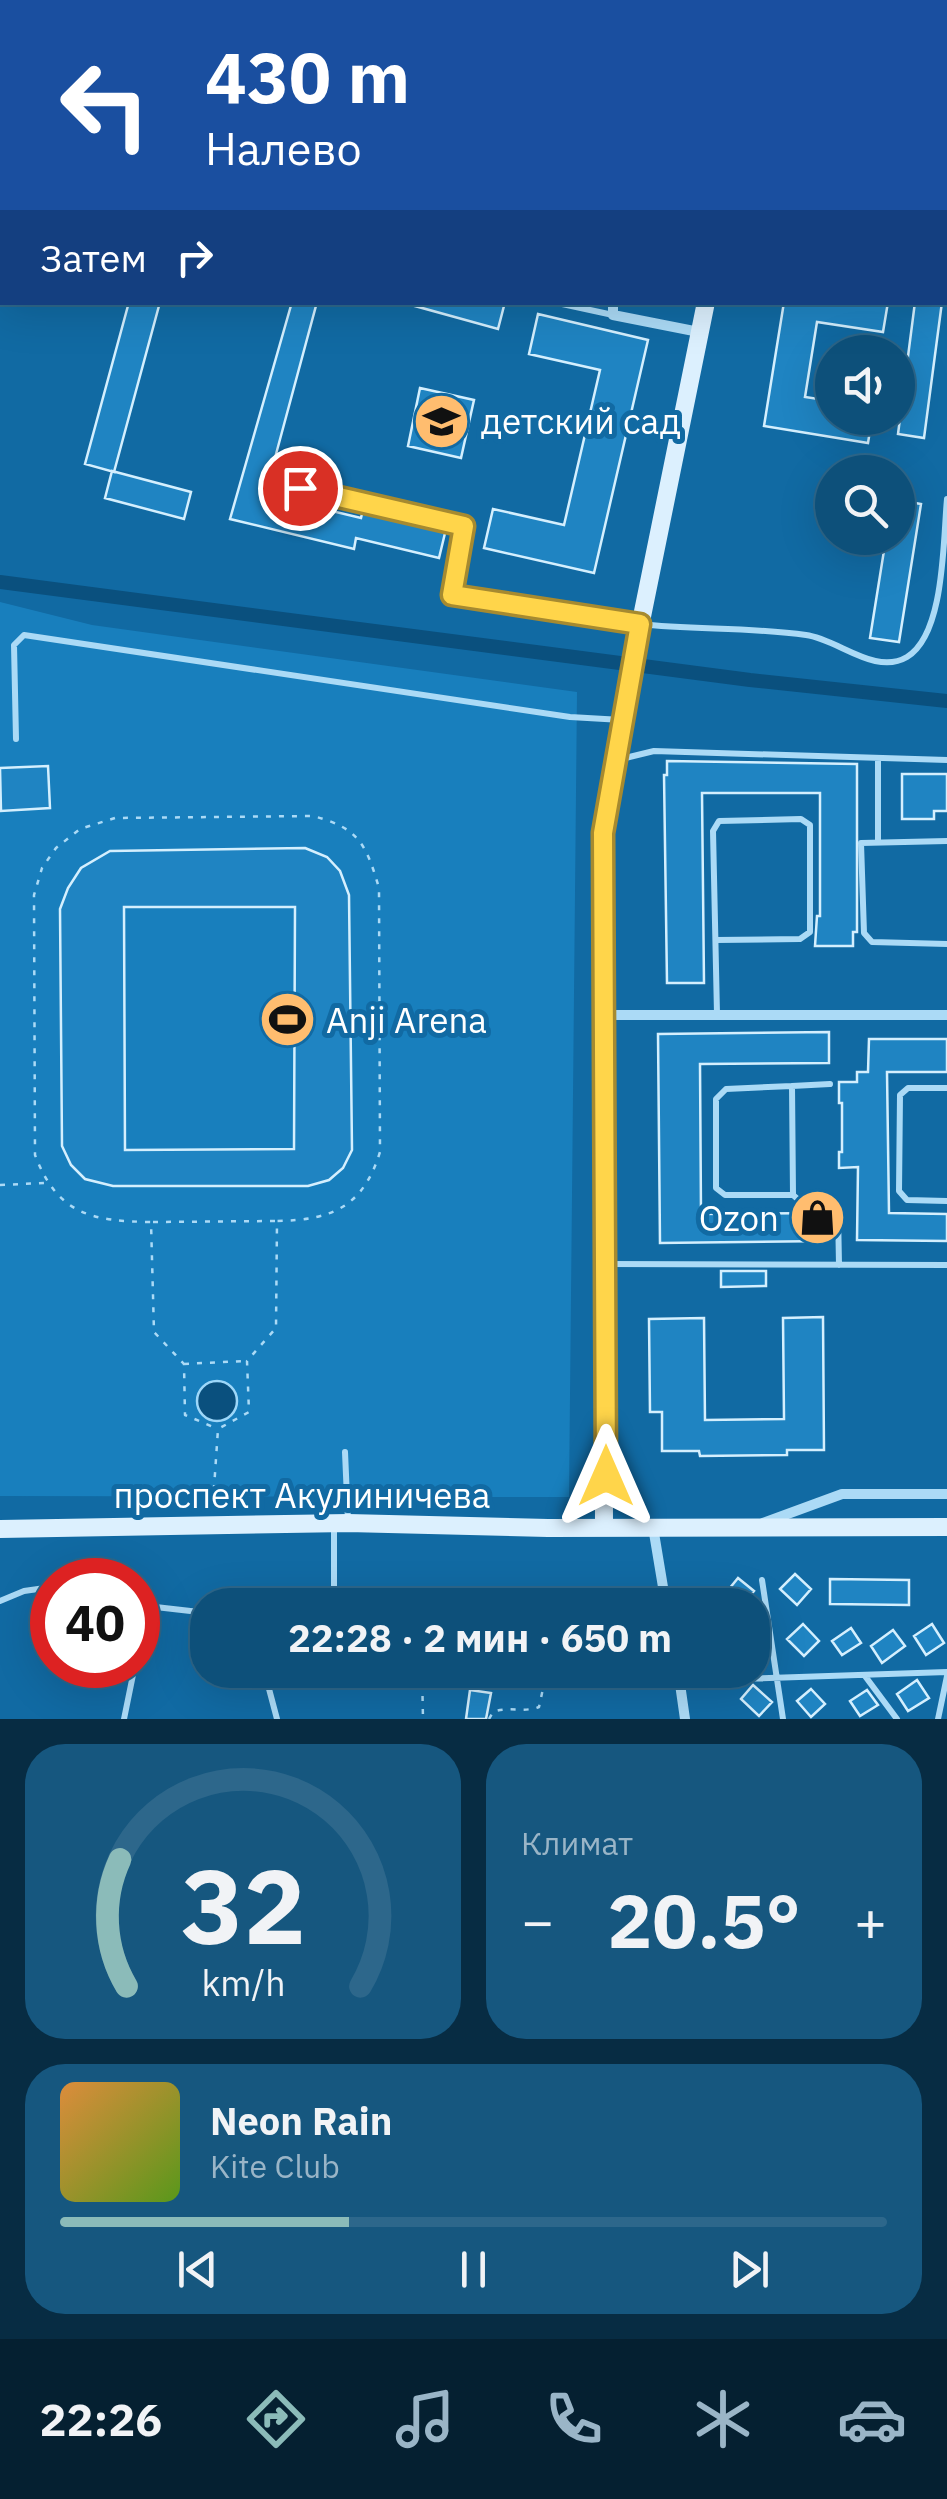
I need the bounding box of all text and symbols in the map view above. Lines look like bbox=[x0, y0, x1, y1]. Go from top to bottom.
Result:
text: 430 m bbox=[205, 31, 410, 122]
icon: left bbox=[40, 40, 170, 170]
text: Налево bbox=[205, 119, 362, 177]
icon: right bbox=[167, 230, 222, 285]
text: Затем bbox=[40, 233, 147, 282]
map controls bbox=[815, 335, 915, 555]
button: sound bbox=[815, 335, 915, 435]
school or university icon: детский сад bbox=[412, 391, 472, 451]
place label: детский сад bbox=[481, 398, 681, 444]
pin bbox=[258, 446, 343, 531]
button: search bbox=[815, 455, 915, 555]
icon: arrive bbox=[273, 461, 328, 516]
sports icon: Anji Arena bbox=[257, 990, 317, 1050]
place label: Anji Arena bbox=[326, 997, 487, 1043]
shop icon: Ozon bbox=[788, 1188, 848, 1248]
place label: Ozon bbox=[699, 1195, 779, 1241]
position arrow bbox=[554, 1424, 658, 1528]
street label: проспект Акулиничева bbox=[113, 1472, 491, 1518]
speed limit sign: 40 bbox=[30, 1558, 160, 1688]
text: 22:28 · 2 мин · 650 m bbox=[288, 1613, 672, 1662]
text: Климат bbox=[521, 1822, 633, 1864]
text: 32 bbox=[181, 1837, 305, 1973]
text: 20.5° bbox=[607, 1871, 801, 1969]
text: − bbox=[521, 1885, 554, 1956]
text: + bbox=[854, 1885, 887, 1956]
text: km/h bbox=[201, 1959, 285, 2006]
text: Neon Rain bbox=[210, 2096, 392, 2145]
text: Kite Club bbox=[210, 2145, 340, 2187]
icon: previous bbox=[170, 2242, 225, 2297]
icon: pause bbox=[446, 2242, 501, 2297]
icon: next bbox=[722, 2242, 777, 2297]
icon: directions bbox=[241, 2384, 311, 2454]
icon: music bbox=[390, 2384, 460, 2454]
icon: phone bbox=[539, 2384, 609, 2454]
icon: climate bbox=[688, 2384, 758, 2454]
icon: car bbox=[837, 2384, 907, 2454]
text: 22:26 bbox=[40, 2390, 162, 2448]

